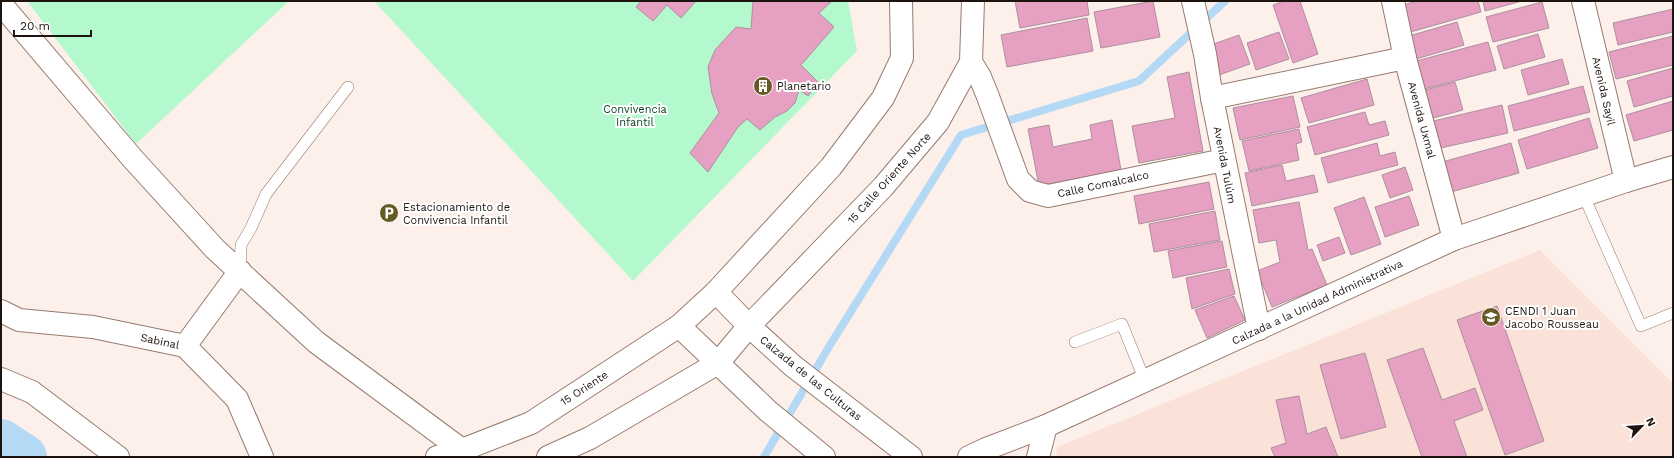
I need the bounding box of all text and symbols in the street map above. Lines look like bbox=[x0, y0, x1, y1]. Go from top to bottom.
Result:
scale bar bbox=[14, 12, 91, 38]
text: 20 m bbox=[20, 19, 50, 33]
street label: Avenida Sayil bbox=[1589, 55, 1618, 127]
building icon: Planetario bbox=[752, 75, 774, 97]
place label: Planetario bbox=[777, 80, 831, 93]
street label: Avenida Uxmal bbox=[1405, 80, 1438, 161]
park label: Convivencia Infantil bbox=[603, 103, 667, 129]
street label: Avenida Tulúm bbox=[1211, 125, 1238, 205]
street label: 15 Calle Oriente Norte bbox=[845, 130, 934, 227]
street label: Calle Comalcalco bbox=[1056, 168, 1150, 201]
place label: Estacionamiento de Convivencia Infantil bbox=[403, 201, 510, 227]
parking icon: Estacionamiento de Convivencia Infantil bbox=[378, 202, 400, 224]
street label: Calzada a la Unidad Administrativa bbox=[1230, 257, 1405, 348]
place label: CENDI 1 Juan Jacobo Rousseau bbox=[1505, 305, 1599, 331]
school or university icon: CENDI 1 Juan Jacobo Rousseau bbox=[1480, 306, 1502, 328]
street label: Sabinal bbox=[139, 331, 181, 352]
street label: Calzada de las Culturas bbox=[757, 333, 864, 424]
street label: 15 Oriente bbox=[558, 368, 610, 409]
north arrow bbox=[1622, 406, 1662, 446]
text: N bbox=[1643, 416, 1658, 428]

